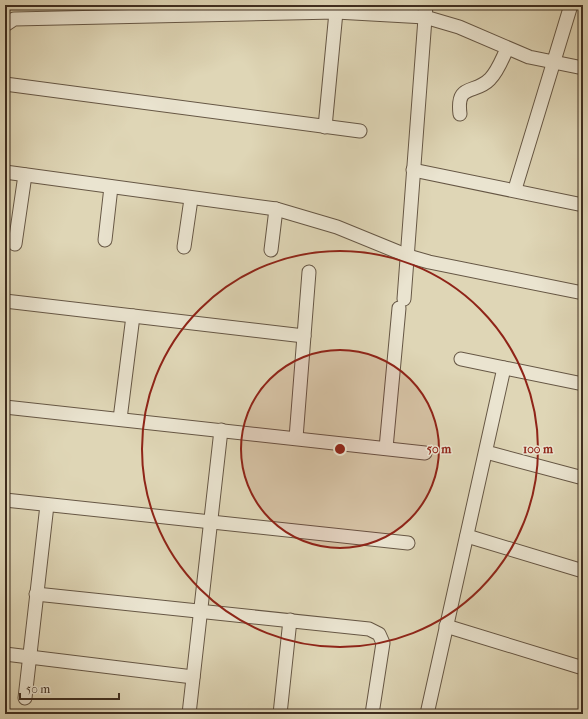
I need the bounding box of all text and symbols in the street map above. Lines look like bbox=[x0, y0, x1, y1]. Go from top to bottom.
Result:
centre of rings bbox=[333, 442, 347, 456]
text: 50 m bbox=[427, 442, 452, 456]
text: 100 m bbox=[523, 442, 554, 456]
scale bar bbox=[20, 675, 119, 701]
text: 50 m bbox=[26, 682, 50, 696]

